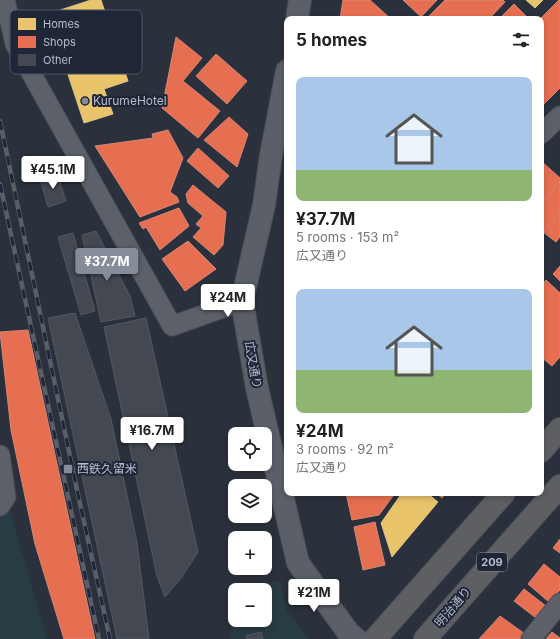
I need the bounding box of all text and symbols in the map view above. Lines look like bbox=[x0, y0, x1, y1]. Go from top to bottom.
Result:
legend bbox=[10, 10, 142, 74]
text: Homes bbox=[43, 17, 80, 31]
icon: filters bbox=[510, 29, 532, 51]
text: 5 homes bbox=[296, 30, 367, 50]
text: Shops bbox=[43, 35, 76, 49]
text: Other bbox=[43, 53, 72, 67]
place label: KurumeHotel bbox=[93, 93, 167, 108]
marker: KurumeHotel bbox=[80, 96, 90, 106]
icon: home bbox=[378, 103, 450, 175]
pin: ¥45.1M bbox=[20, 156, 86, 190]
text: ¥45.1M bbox=[30, 161, 76, 177]
text: ¥37.7M bbox=[296, 209, 355, 229]
text: 5 rooms · 153 m² bbox=[296, 229, 399, 245]
text: 広又通り bbox=[296, 247, 348, 263]
pin: ¥37.7M bbox=[74, 248, 140, 282]
text: ¥37.7M bbox=[84, 253, 130, 269]
pin: ¥24M bbox=[204, 284, 252, 318]
text: ¥24M bbox=[210, 289, 246, 305]
icon: home bbox=[378, 315, 450, 387]
street label: 広又通り bbox=[242, 340, 265, 390]
pin: ¥16.7M bbox=[119, 417, 185, 451]
text: ¥24M bbox=[296, 421, 343, 441]
text: ¥16.7M bbox=[130, 422, 174, 438]
map controls bbox=[228, 427, 272, 627]
button: locate bbox=[228, 427, 272, 471]
text: 3 rooms · 92 m² bbox=[296, 441, 394, 457]
text: 広又通り bbox=[296, 459, 348, 475]
place label: 西鉄久留米 bbox=[77, 461, 137, 476]
marker: 西鉄久留米 bbox=[62, 463, 74, 475]
button: layers bbox=[228, 479, 272, 523]
button: + bbox=[228, 531, 272, 575]
road number: 209 bbox=[477, 553, 507, 571]
pin: ¥21M bbox=[290, 579, 338, 613]
button: − bbox=[228, 583, 272, 627]
text: ¥21M bbox=[297, 584, 331, 600]
street label: 明治通り bbox=[431, 584, 474, 630]

